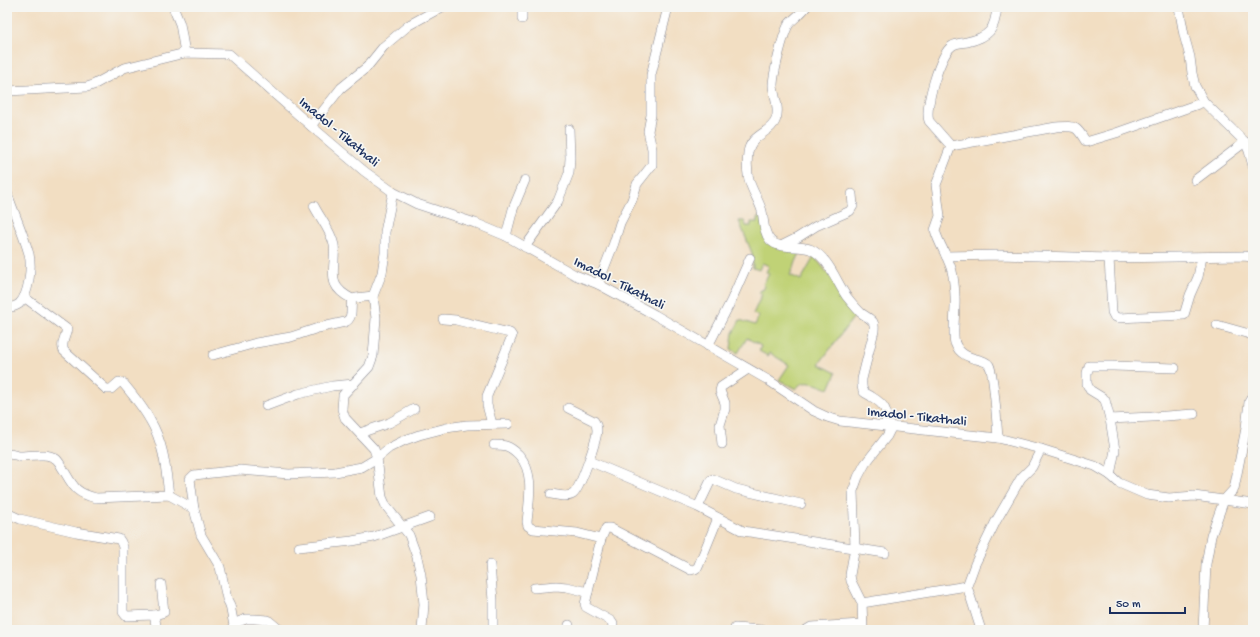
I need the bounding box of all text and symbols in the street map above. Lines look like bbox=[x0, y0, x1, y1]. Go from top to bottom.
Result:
street label: Imadol - Tikathali bbox=[295, 94, 382, 172]
street label: Imadol - Tikathali bbox=[570, 254, 667, 315]
street label: Imadol - Tikathali bbox=[866, 404, 967, 431]
scale bar bbox=[1110, 589, 1185, 615]
text: 50 m bbox=[1116, 598, 1141, 612]

